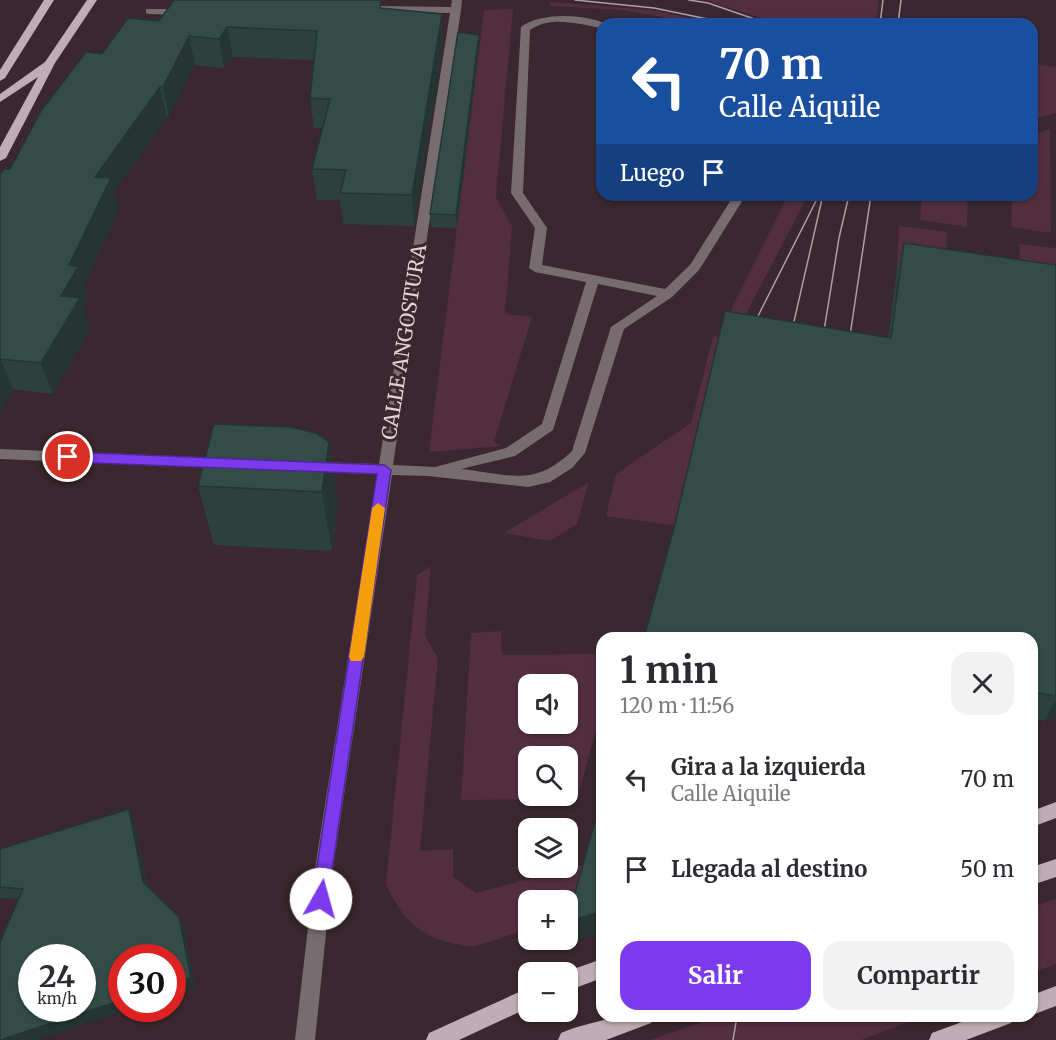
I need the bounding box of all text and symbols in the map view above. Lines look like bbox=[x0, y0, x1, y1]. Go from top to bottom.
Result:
text: 70 m bbox=[719, 38, 823, 90]
icon: left bbox=[620, 42, 698, 120]
text: Calle Aiquile bbox=[719, 90, 880, 124]
icon: arrive bbox=[697, 156, 730, 189]
text: Luego bbox=[620, 159, 685, 187]
street label: CALLE ANGOSTURA bbox=[376, 242, 431, 441]
pin bbox=[42, 431, 93, 482]
icon: arrive bbox=[51, 440, 84, 473]
text: 1 min bbox=[620, 648, 718, 693]
button: close bbox=[951, 652, 1014, 715]
map controls bbox=[518, 674, 578, 1022]
button: sound bbox=[518, 674, 578, 734]
text: 120 m · 11:56 bbox=[620, 693, 734, 718]
button: search bbox=[518, 746, 578, 806]
text: Gira a la izquierda bbox=[671, 753, 866, 781]
icon: left bbox=[620, 763, 653, 796]
text: 70 m bbox=[961, 765, 1014, 793]
text: Calle Aiquile bbox=[671, 781, 791, 806]
button: layers bbox=[518, 818, 578, 878]
icon: arrive bbox=[620, 853, 653, 886]
text: Llegada al destino bbox=[671, 855, 867, 883]
text: 50 m bbox=[960, 855, 1014, 883]
position arrow bbox=[289, 867, 353, 931]
button: + bbox=[518, 890, 578, 950]
button: Salir bbox=[620, 941, 811, 1010]
button: Compartir bbox=[823, 941, 1014, 1010]
speed limit sign: 30 bbox=[108, 944, 186, 1022]
text: 24 bbox=[39, 957, 75, 995]
button: − bbox=[518, 962, 578, 1022]
text: km/h bbox=[37, 989, 77, 1008]

